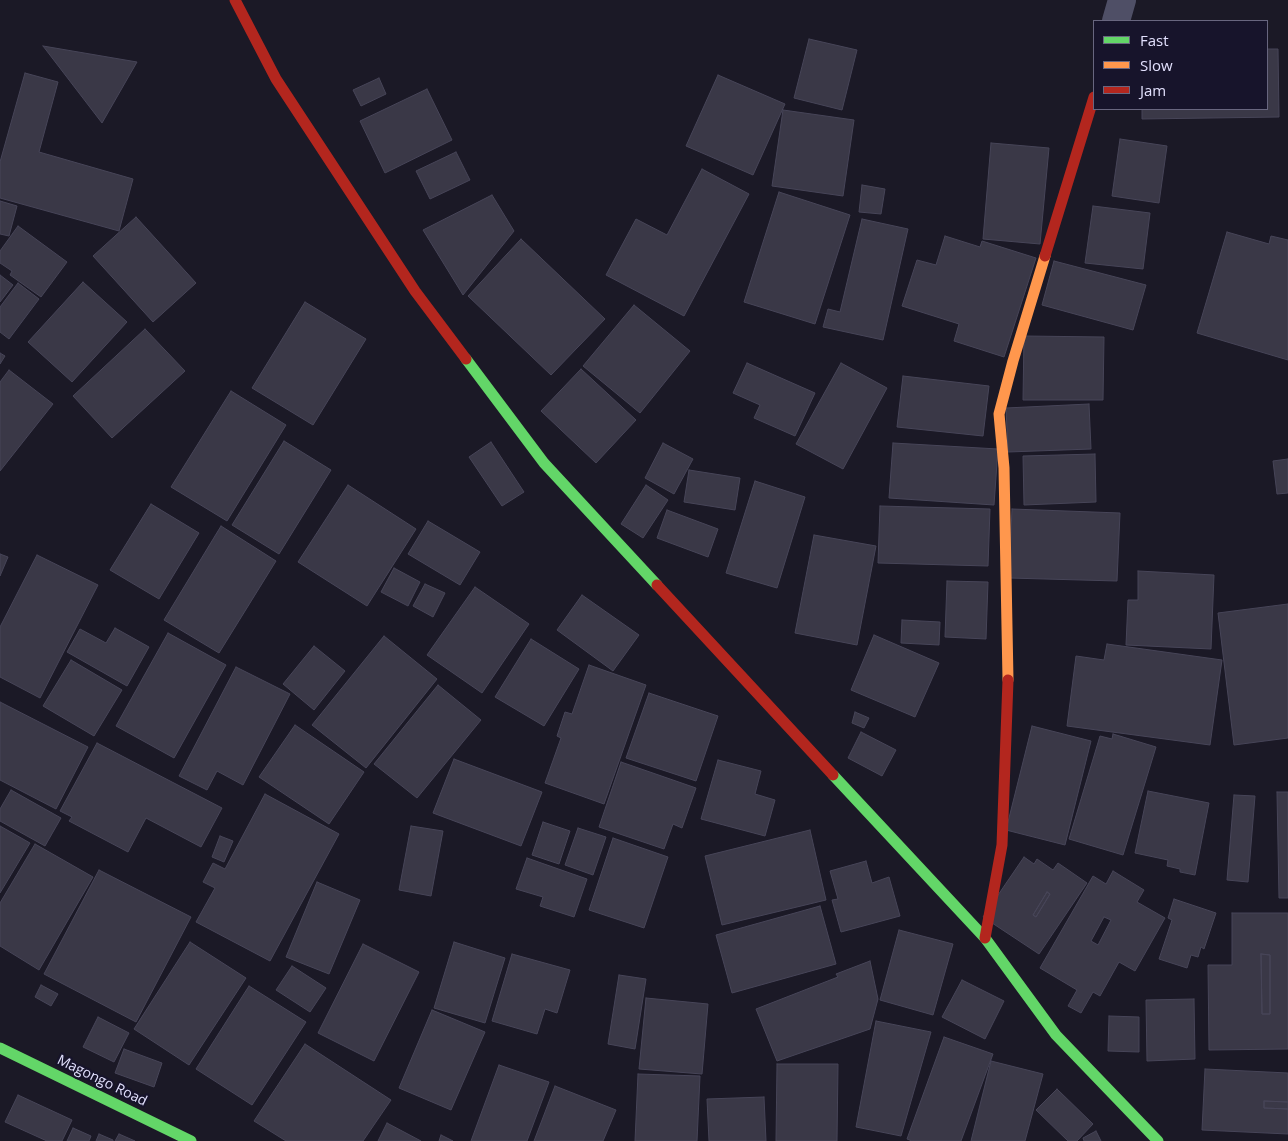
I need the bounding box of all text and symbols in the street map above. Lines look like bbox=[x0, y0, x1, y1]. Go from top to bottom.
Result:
legend bbox=[1093, 20, 1268, 110]
text: Fast bbox=[1140, 30, 1169, 50]
text: Slow bbox=[1140, 55, 1173, 75]
text: Jam bbox=[1140, 80, 1166, 100]
street label: Magongo Road bbox=[54, 1052, 150, 1110]

